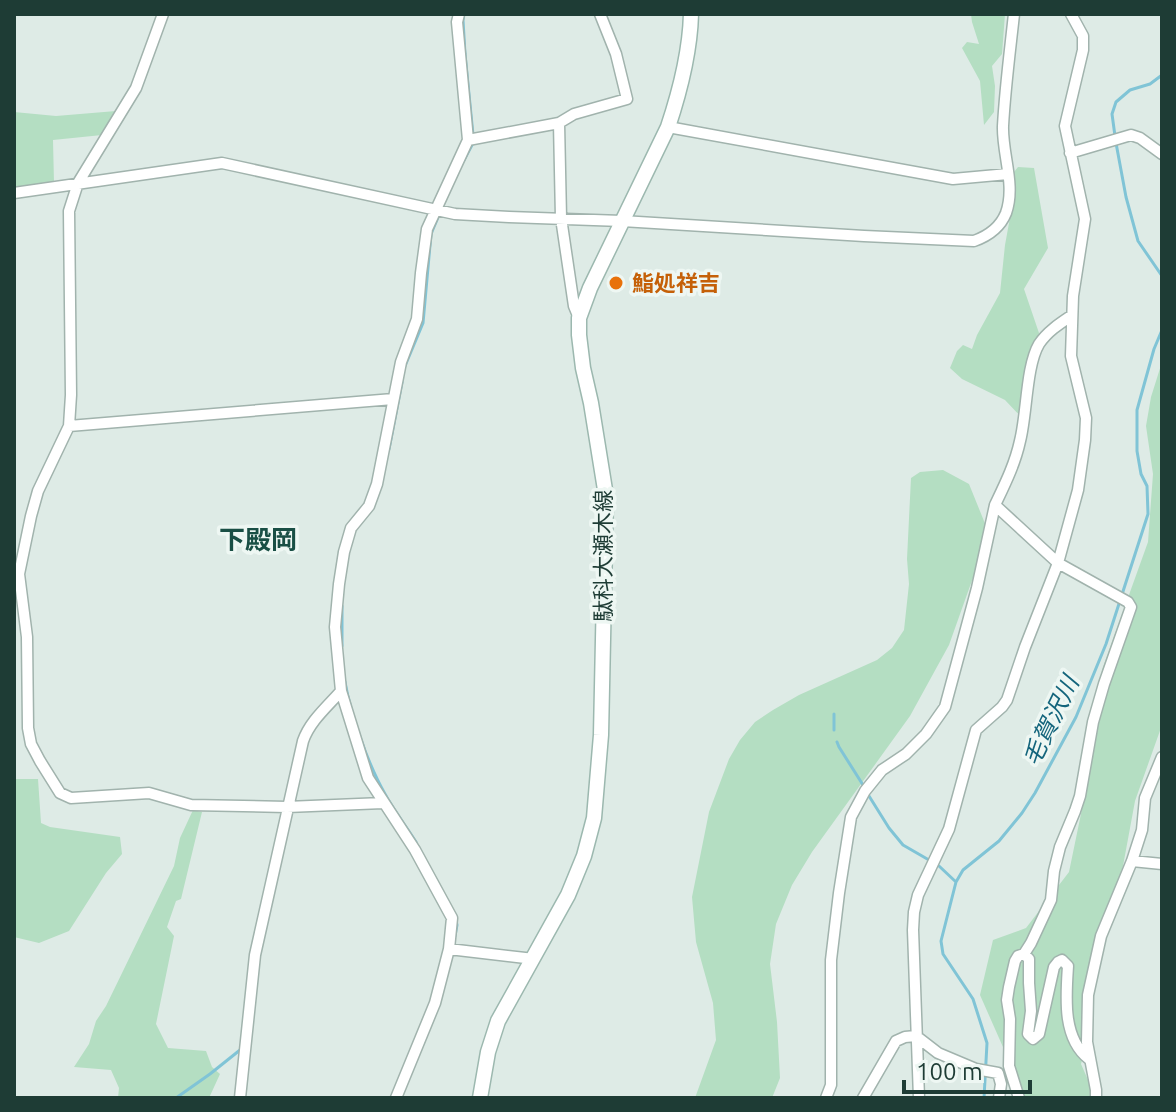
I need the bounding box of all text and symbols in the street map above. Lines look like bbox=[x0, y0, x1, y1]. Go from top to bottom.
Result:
place label: 鮨処祥吉 bbox=[632, 270, 720, 295]
marker: 鮨処祥吉 bbox=[607, 274, 625, 292]
street label: 駄科大瀬木線 bbox=[590, 490, 615, 622]
district label: 下殿岡 bbox=[219, 525, 297, 554]
water label: 毛賀沢川 bbox=[1017, 669, 1085, 770]
scale bar bbox=[904, 1044, 1030, 1094]
text: 100 m bbox=[916, 1058, 983, 1085]

